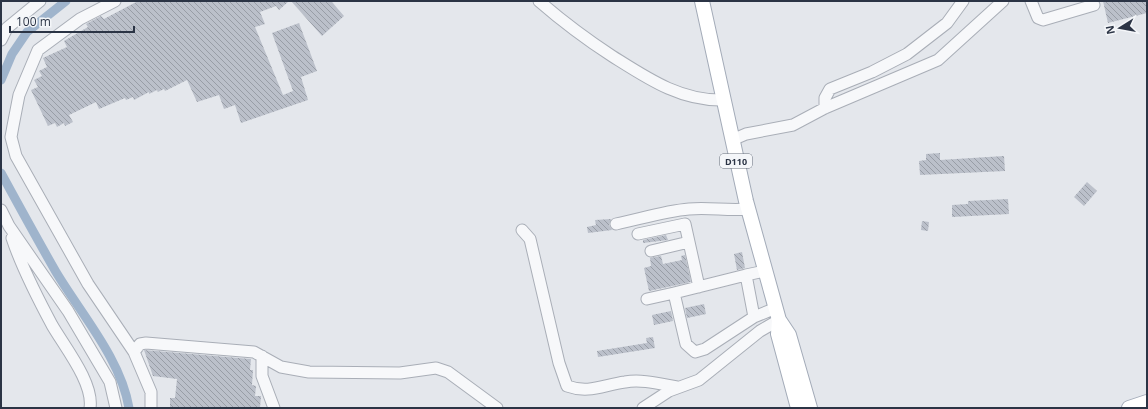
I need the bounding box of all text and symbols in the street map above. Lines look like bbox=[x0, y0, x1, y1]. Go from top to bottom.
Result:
scale bar bbox=[10, 8, 134, 34]
north arrow bbox=[1100, 8, 1140, 48]
text: 100 m bbox=[16, 13, 51, 30]
text: N bbox=[1101, 24, 1118, 36]
road number: D110 bbox=[720, 154, 752, 168]

